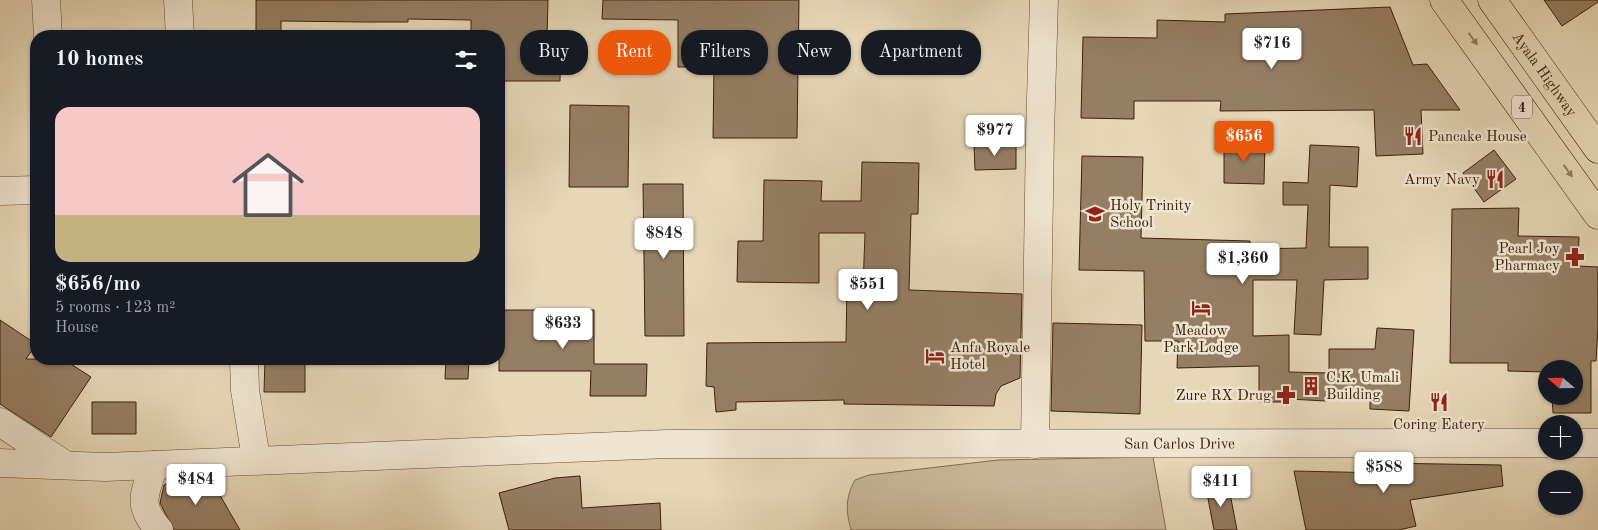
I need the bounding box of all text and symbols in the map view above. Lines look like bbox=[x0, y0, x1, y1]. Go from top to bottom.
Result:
pin: $716 bbox=[1242, 28, 1302, 70]
chip: Buy bbox=[520, 30, 588, 75]
chip: Rent bbox=[598, 30, 671, 75]
chip: Filters bbox=[681, 30, 768, 75]
chip: New bbox=[778, 30, 851, 75]
chip: Apartment bbox=[861, 30, 981, 75]
street label: Ayala Highway bbox=[1508, 30, 1579, 120]
one-way arrow bbox=[1468, 33, 1478, 46]
text: $716 bbox=[1253, 36, 1291, 52]
icon: filters bbox=[452, 46, 480, 74]
text: 10 homes bbox=[55, 49, 143, 70]
road number: 4 bbox=[1512, 95, 1532, 118]
pin: $977 bbox=[965, 114, 1025, 157]
pin: $656 bbox=[1214, 120, 1274, 163]
text: $977 bbox=[976, 123, 1014, 139]
restaurant icon: Pancake House bbox=[1402, 125, 1424, 147]
text: $656 bbox=[1225, 129, 1263, 145]
place label: Pancake House bbox=[1428, 130, 1527, 145]
icon: home bbox=[223, 140, 313, 230]
one-way arrow bbox=[1563, 164, 1573, 178]
restaurant icon: Army Navy bbox=[1484, 168, 1506, 190]
place label: Army Navy bbox=[1404, 173, 1480, 188]
place label: Holy Trinity School bbox=[1110, 199, 1192, 231]
school or university icon: Holy Trinity School bbox=[1084, 203, 1106, 225]
pin: $848 bbox=[634, 218, 694, 260]
text: $848 bbox=[645, 226, 683, 242]
pin: $1,360 bbox=[1202, 242, 1284, 285]
place label: Pearl Joy Pharmacy bbox=[1494, 242, 1560, 274]
pharmacy icon: Pearl Joy Pharmacy bbox=[1564, 246, 1586, 268]
text: $1,360 bbox=[1218, 251, 1268, 267]
pin: $551 bbox=[838, 268, 898, 311]
text: $656/mo bbox=[55, 274, 141, 295]
text: $551 bbox=[849, 277, 887, 293]
hotel icon: Meadow Park Lodge bbox=[1190, 297, 1212, 319]
text: 5 rooms · 123 m² bbox=[55, 300, 175, 316]
pin: $633 bbox=[533, 308, 593, 350]
text: $633 bbox=[544, 316, 582, 332]
text: House bbox=[55, 320, 98, 336]
place label: Meadow Park Lodge bbox=[1163, 324, 1239, 356]
place label: Anfa Royale Hotel bbox=[950, 341, 1030, 373]
hotel icon: Anfa Royale Hotel bbox=[924, 345, 946, 367]
north arrow bbox=[1538, 360, 1582, 405]
map controls bbox=[1538, 360, 1583, 515]
place label: C.K. Umali Building bbox=[1326, 371, 1399, 403]
building icon: C.K. Umali Building bbox=[1300, 375, 1322, 397]
pharmacy icon: Zure RX Drug bbox=[1275, 384, 1297, 406]
place label: Zure RX Drug bbox=[1176, 389, 1271, 404]
restaurant icon: Coring Eatery bbox=[1428, 391, 1450, 413]
button: + bbox=[1538, 415, 1583, 460]
place label: Coring Eatery bbox=[1393, 418, 1485, 433]
street label: San Carlos Drive bbox=[1124, 437, 1235, 452]
pin: $588 bbox=[1354, 452, 1414, 494]
text: $588 bbox=[1365, 460, 1403, 476]
pin: $484 bbox=[166, 464, 226, 506]
pin: $411 bbox=[1191, 466, 1251, 508]
button: − bbox=[1538, 470, 1583, 515]
text: $484 bbox=[177, 472, 215, 488]
text: $411 bbox=[1202, 474, 1240, 490]

